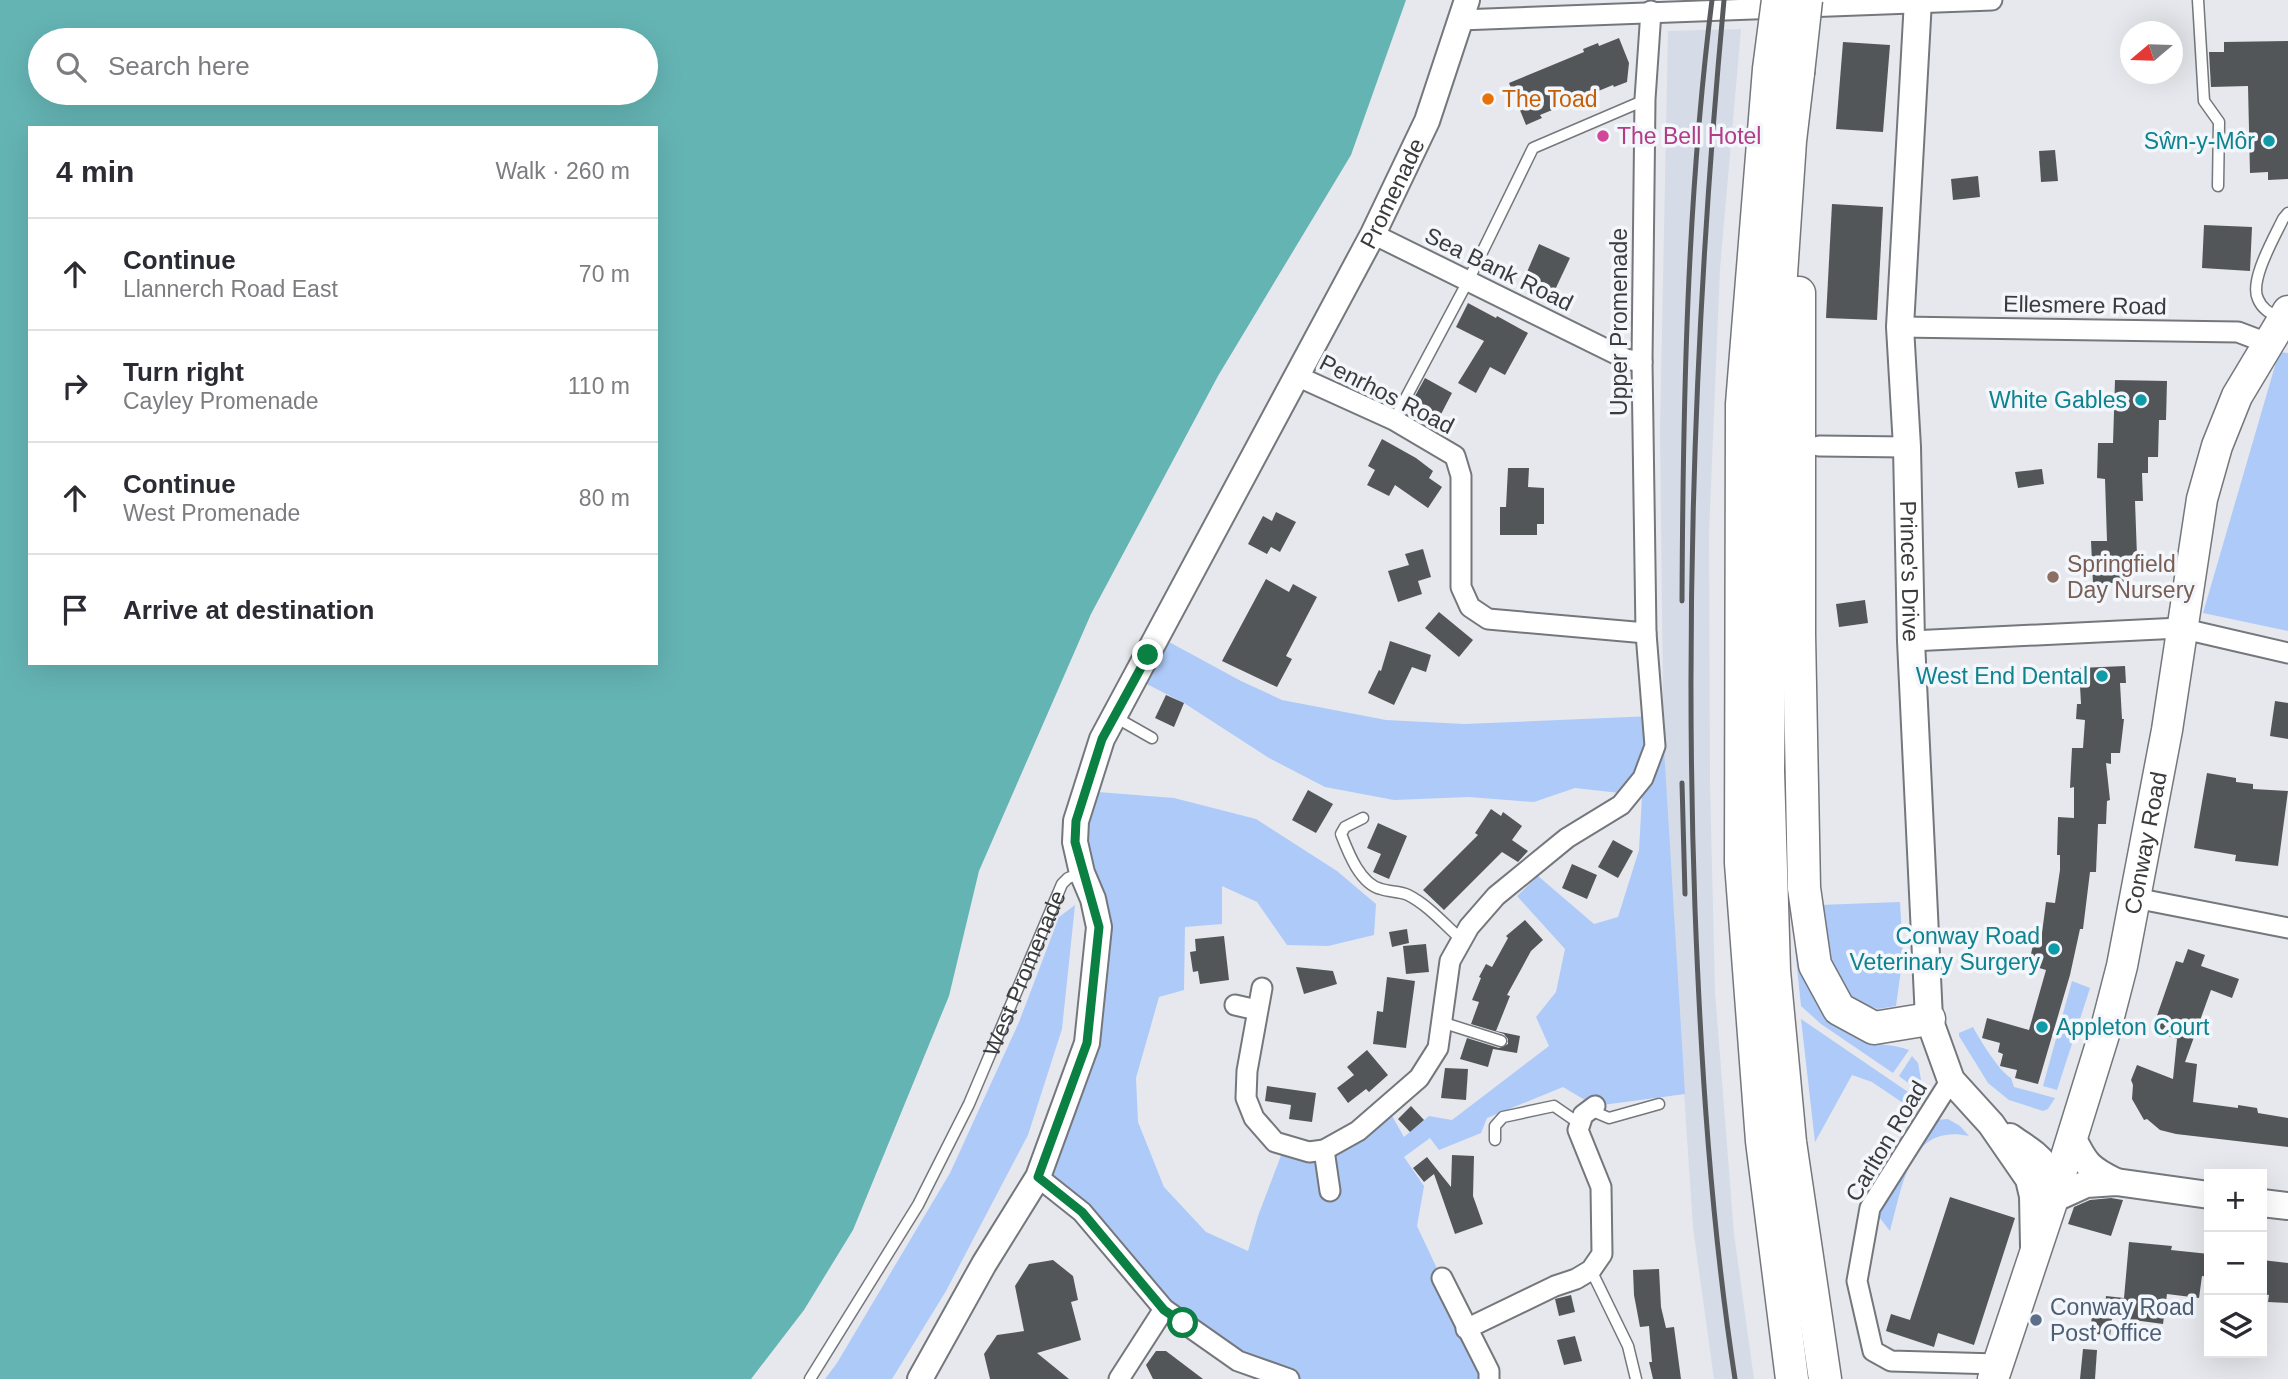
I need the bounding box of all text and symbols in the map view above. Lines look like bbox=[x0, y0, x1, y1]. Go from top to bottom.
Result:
north arrow bbox=[2120, 21, 2183, 84]
search box bbox=[28, 28, 658, 105]
icon: search bbox=[52, 48, 90, 86]
text: Search here bbox=[108, 51, 250, 81]
place label: The Toad bbox=[1502, 86, 1597, 112]
marker: The Toad bbox=[1480, 91, 1496, 107]
place label: The Bell Hotel bbox=[1617, 123, 1761, 149]
marker: The Bell Hotel bbox=[1595, 128, 1611, 144]
place label: Sŵn-y-Môr bbox=[2144, 128, 2255, 154]
marker: Sŵn-y-Môr bbox=[2261, 133, 2277, 149]
street label: Promenade bbox=[1355, 134, 1430, 253]
text: 4 min bbox=[56, 155, 134, 188]
text: Walk · 260 m bbox=[495, 158, 630, 184]
street label: Sea Bank Road bbox=[1421, 222, 1577, 316]
street label: Upper Promenade bbox=[1606, 228, 1632, 416]
text: Continue bbox=[123, 245, 236, 275]
icon: ahead bbox=[56, 255, 94, 293]
text: 70 m bbox=[579, 261, 630, 287]
text: Llannerch Road East bbox=[123, 276, 338, 302]
street label: Ellesmere Road bbox=[2003, 291, 2167, 319]
street label: Penrhos Road bbox=[1316, 349, 1458, 439]
text: Turn right bbox=[123, 357, 244, 387]
icon: right bbox=[56, 367, 94, 405]
text: 110 m bbox=[568, 373, 630, 399]
place label: White Gables bbox=[1989, 387, 2127, 413]
text: Cayley Promenade bbox=[123, 388, 319, 414]
marker: White Gables bbox=[2133, 392, 2149, 408]
text: Continue bbox=[123, 469, 236, 499]
icon: ahead bbox=[56, 479, 94, 517]
text: 80 m bbox=[579, 485, 630, 511]
text: West Promenade bbox=[123, 500, 300, 526]
street label: Prince's Drive bbox=[1895, 500, 1924, 642]
place label: Springfield Day Nursery bbox=[2067, 551, 2195, 603]
marker: Springfield Day Nursery bbox=[2045, 569, 2061, 585]
icon: arrive bbox=[56, 591, 94, 629]
text: Arrive at destination bbox=[123, 595, 374, 625]
route end bbox=[1132, 639, 1163, 670]
place label: West End Dental bbox=[1916, 663, 2088, 689]
marker: West End Dental bbox=[2094, 668, 2110, 684]
street label: Conway Road bbox=[2119, 770, 2172, 916]
street label: West Promenade bbox=[978, 886, 1071, 1060]
place label: Conway Road Veterinary Surgery bbox=[1850, 923, 2040, 975]
marker: Conway Road Veterinary Surgery bbox=[2046, 941, 2062, 957]
place label: Appleton Court bbox=[2056, 1014, 2210, 1040]
marker: Appleton Court bbox=[2034, 1019, 2050, 1035]
street label: Carlton Road bbox=[1840, 1076, 1932, 1206]
map controls bbox=[2204, 1169, 2267, 1358]
button: + bbox=[2204, 1169, 2267, 1232]
button: − bbox=[2204, 1232, 2267, 1295]
place label: Conway Road Post Office bbox=[2050, 1294, 2194, 1346]
button: layers bbox=[2204, 1295, 2267, 1358]
route start bbox=[1167, 1307, 1198, 1338]
marker: Conway Road Post Office bbox=[2028, 1312, 2044, 1328]

